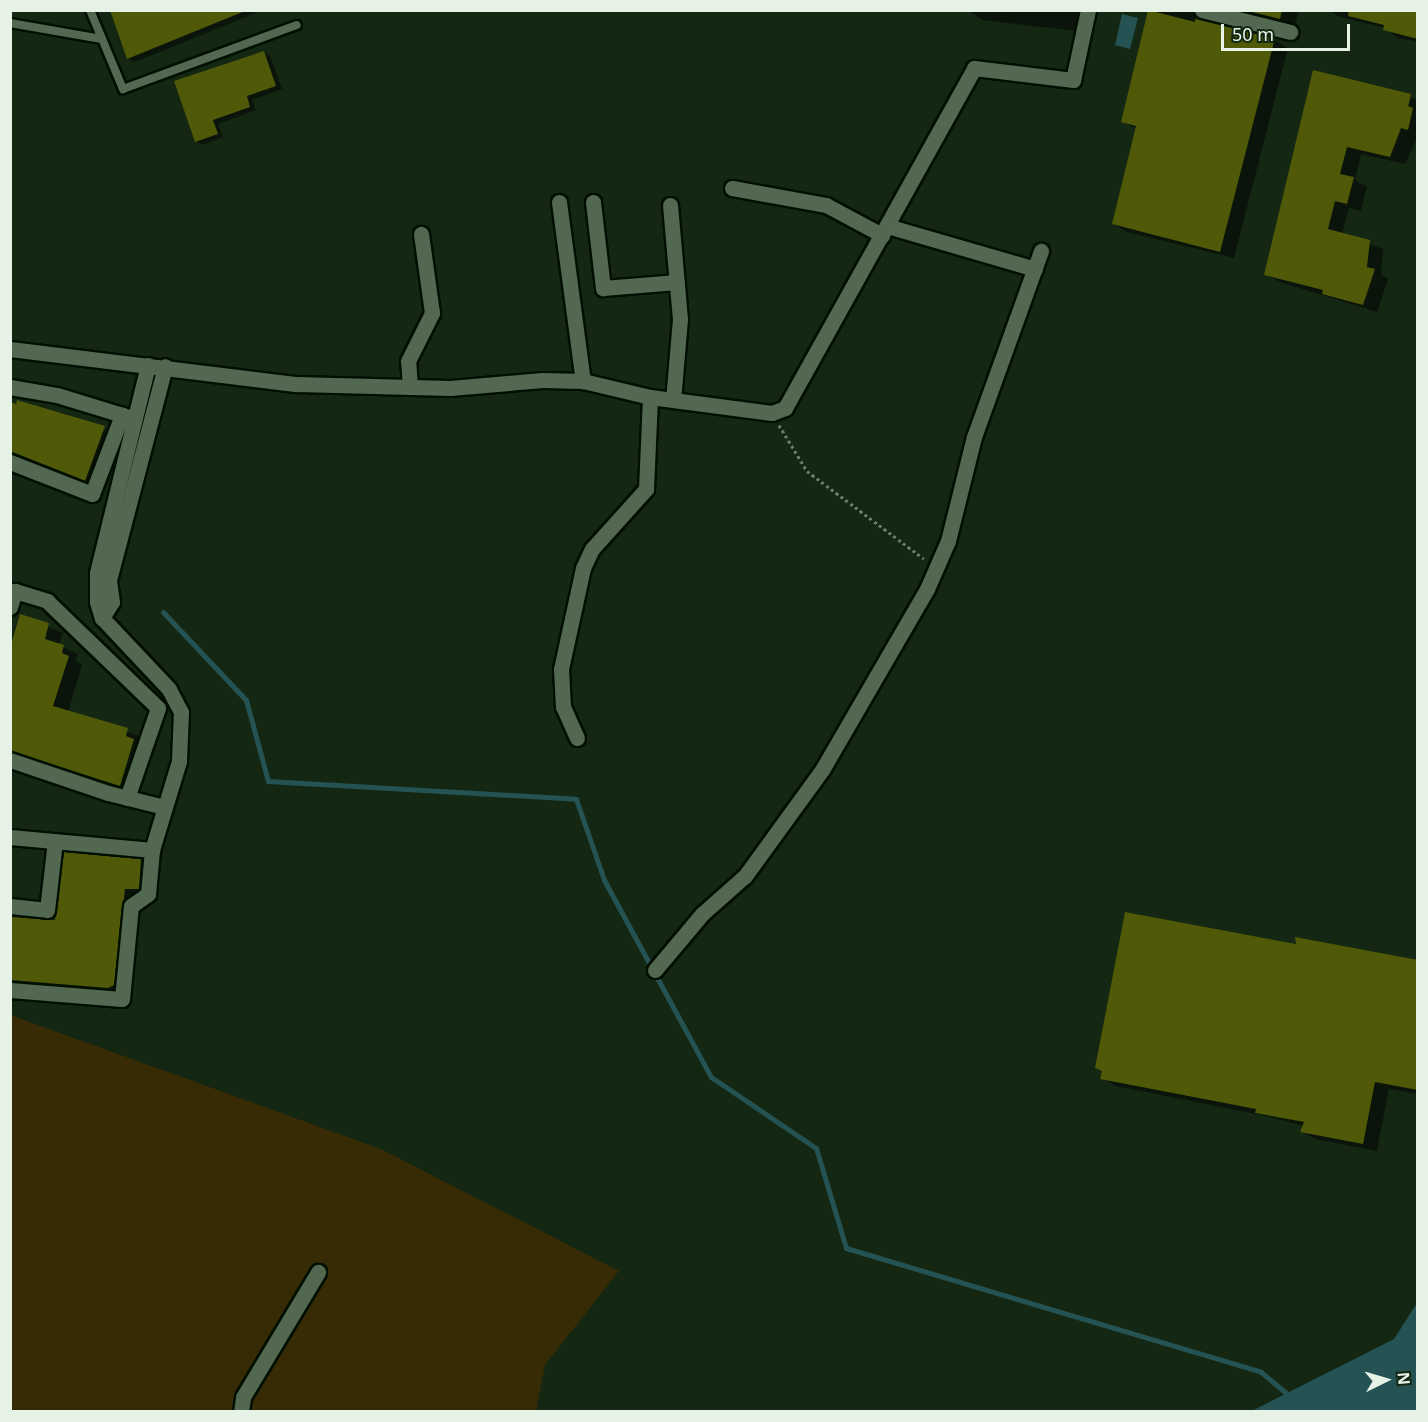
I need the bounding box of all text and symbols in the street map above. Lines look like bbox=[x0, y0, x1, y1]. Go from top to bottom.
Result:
scale bar bbox=[1224, 12, 1353, 50]
text: 50 m bbox=[1232, 22, 1274, 46]
north arrow bbox=[1356, 1350, 1416, 1410]
text: N bbox=[1392, 1371, 1415, 1386]

